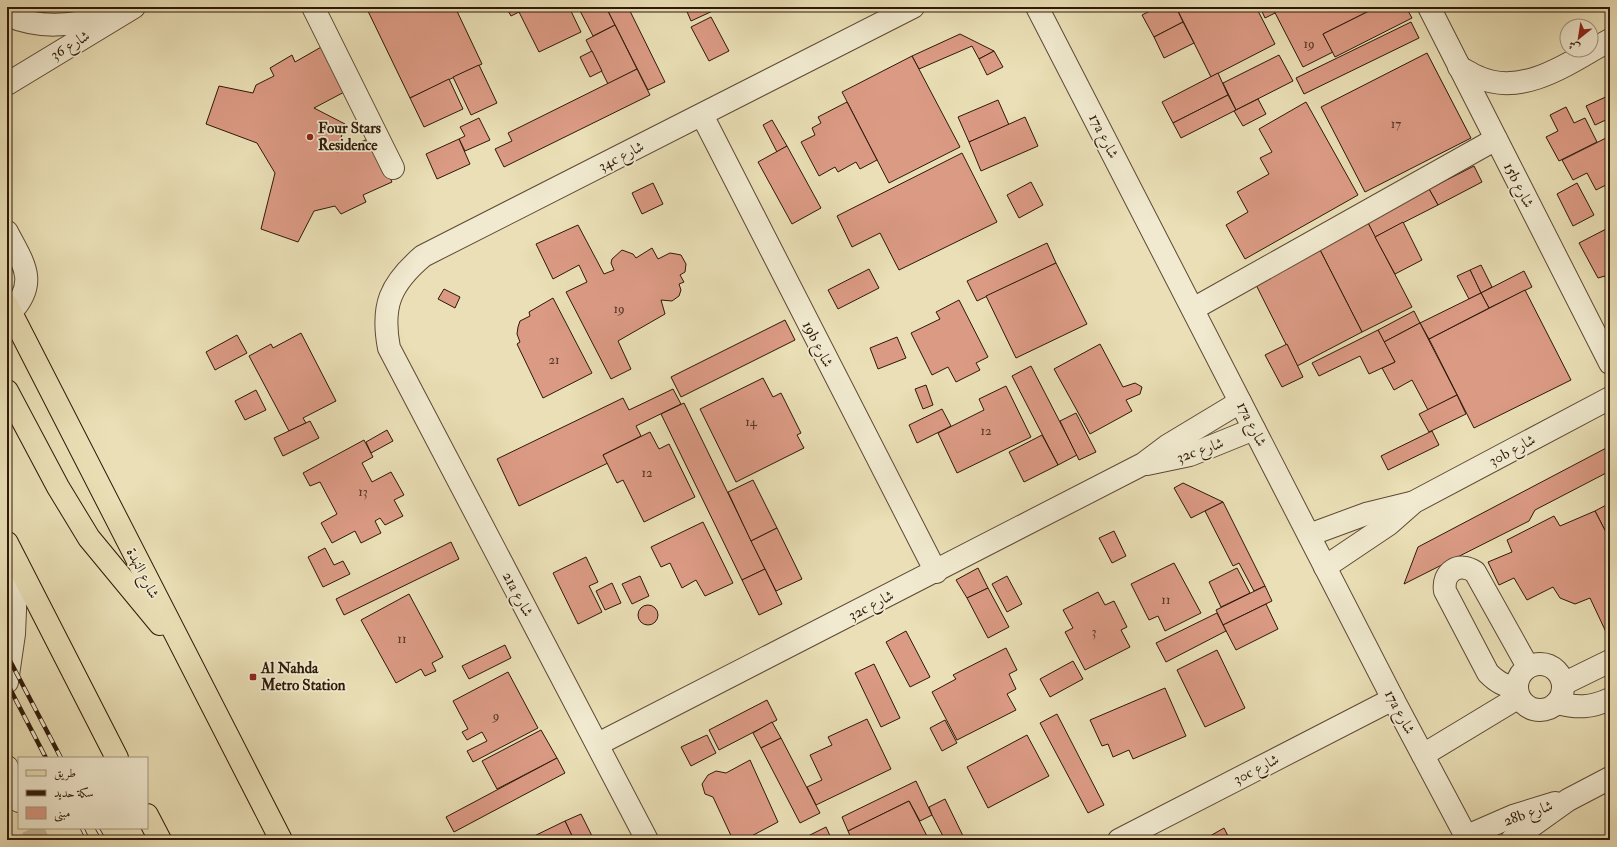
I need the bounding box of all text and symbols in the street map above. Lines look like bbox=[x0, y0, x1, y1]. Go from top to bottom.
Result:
north arrow bbox=[1559, 18, 1599, 58]
street label: شارع 36 bbox=[47, 26, 95, 67]
house number: 19 bbox=[1303, 36, 1315, 52]
text: ش bbox=[1566, 38, 1582, 55]
street label: 17a شارع bbox=[1082, 111, 1123, 163]
house number: 17 bbox=[1391, 116, 1401, 132]
place label: Four Stars Residence bbox=[318, 119, 381, 155]
marker: Four Stars Residence bbox=[305, 132, 315, 142]
street label: 34c شارع bbox=[595, 137, 649, 179]
street label: 15b شارع bbox=[1496, 159, 1538, 212]
house number: 19 bbox=[613, 301, 625, 317]
street label: 19b شارع bbox=[795, 318, 837, 372]
house number: 21 bbox=[548, 352, 560, 368]
street label: 17a شارع bbox=[1230, 399, 1271, 451]
house number: 14 bbox=[745, 414, 758, 430]
house number: 12 bbox=[980, 423, 992, 439]
street label: 30b شارع bbox=[1486, 430, 1540, 473]
street label: 32c شارع bbox=[1174, 434, 1227, 470]
house number: 12 bbox=[641, 465, 653, 481]
house number: 13 bbox=[358, 484, 368, 500]
street label: شارع النهدة bbox=[119, 545, 163, 603]
street label: 21a شارع bbox=[495, 568, 537, 621]
street label: 32c شارع bbox=[845, 586, 899, 628]
house number: 11 bbox=[1161, 592, 1171, 608]
house number: 3 bbox=[1092, 624, 1097, 640]
house number: 11 bbox=[397, 631, 407, 647]
place label: Al Nahda Metro Station bbox=[260, 659, 346, 695]
marker: Al Nahda Metro Station bbox=[248, 672, 258, 682]
street label: 17a شارع bbox=[1377, 687, 1419, 739]
house number: 9 bbox=[492, 708, 499, 724]
street label: 30c شارع bbox=[1230, 750, 1284, 792]
legend bbox=[18, 757, 148, 829]
text: طريق bbox=[54, 766, 76, 781]
text: سكة حديد bbox=[54, 786, 94, 801]
street label: 28b شارع bbox=[1501, 796, 1556, 834]
text: مبنى bbox=[54, 806, 70, 822]

